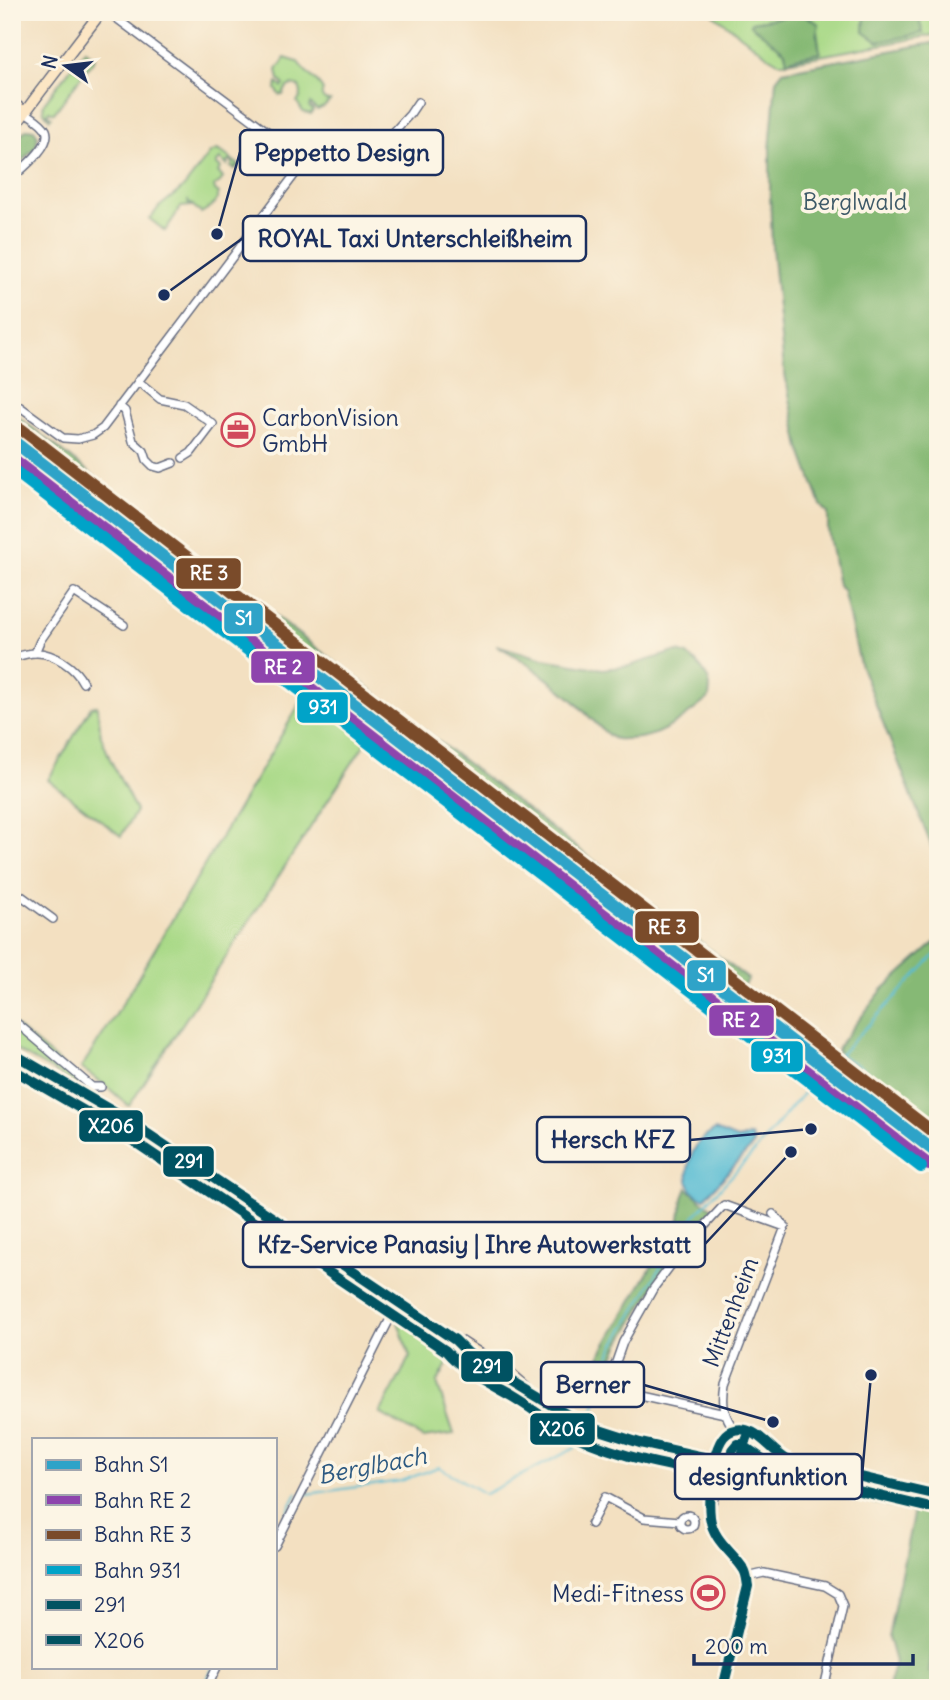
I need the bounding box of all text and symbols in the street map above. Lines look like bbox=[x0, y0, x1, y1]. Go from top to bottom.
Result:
north arrow bbox=[32, 32, 102, 102]
text: N bbox=[36, 53, 63, 71]
callout: Peppetto Design bbox=[240, 130, 443, 175]
text: Peppetto Design bbox=[254, 137, 430, 167]
park label: Berglwald bbox=[803, 187, 907, 216]
callout: ROYAL Taxi Unterschleißheim bbox=[243, 216, 586, 261]
text: ROYAL Taxi Unterschleißheim bbox=[258, 223, 572, 253]
place label: CarbonVision GmbH bbox=[262, 403, 399, 458]
office icon: CarbonVision GmbH bbox=[219, 411, 257, 449]
line badge: RE 3 bbox=[175, 557, 242, 590]
text: RE 3 bbox=[190, 561, 228, 585]
line badge: S1 bbox=[223, 602, 264, 635]
text: S1 bbox=[235, 606, 253, 630]
line badge: RE 2 bbox=[250, 650, 316, 684]
text: RE 2 bbox=[264, 655, 302, 679]
line badge: 931 bbox=[296, 691, 349, 724]
text: 931 bbox=[308, 695, 338, 719]
line badge: RE 3 bbox=[634, 910, 700, 944]
text: RE 3 bbox=[648, 915, 686, 939]
line badge: S1 bbox=[686, 959, 727, 992]
text: S1 bbox=[697, 963, 715, 987]
line badge: RE 2 bbox=[708, 1004, 775, 1037]
text: RE 2 bbox=[722, 1008, 760, 1032]
line badge: 931 bbox=[750, 1040, 804, 1073]
text: 931 bbox=[762, 1044, 792, 1068]
line badge: X206 bbox=[78, 1109, 144, 1143]
text: X206 bbox=[88, 1114, 134, 1138]
callout: Hersch KFZ bbox=[537, 1117, 690, 1162]
text: Hersch KFZ bbox=[551, 1124, 676, 1154]
line badge: 291 bbox=[162, 1145, 215, 1178]
text: 291 bbox=[175, 1149, 203, 1173]
callout: Kfz-Service Panasiy | Ihre Autowerkstatt bbox=[243, 1222, 705, 1267]
text: Kfz-Service Panasiy | Ihre Autowerkstatt bbox=[257, 1229, 692, 1260]
street label: Mittenheim bbox=[696, 1253, 764, 1371]
line badge: 291 bbox=[460, 1350, 514, 1383]
text: 291 bbox=[473, 1354, 501, 1378]
callout: Berner bbox=[541, 1362, 644, 1407]
text: Berner bbox=[555, 1369, 631, 1399]
line badge: X206 bbox=[529, 1412, 596, 1446]
text: X206 bbox=[539, 1417, 585, 1441]
legend bbox=[32, 1438, 276, 1668]
water label: Berglbach bbox=[315, 1440, 430, 1490]
text: Bahn S1 bbox=[94, 1451, 169, 1478]
callout: designfunktion bbox=[675, 1454, 862, 1499]
text: designfunktion bbox=[688, 1461, 848, 1491]
text: Bahn RE 2 bbox=[94, 1487, 191, 1514]
text: Bahn RE 3 bbox=[94, 1521, 192, 1548]
text: Bahn 931 bbox=[94, 1557, 181, 1584]
sports icon: Medi-Fitness bbox=[689, 1574, 727, 1612]
place label: Medi-Fitness bbox=[552, 1579, 684, 1608]
text: 291 bbox=[94, 1591, 126, 1618]
scale bar bbox=[694, 1623, 913, 1667]
text: X206 bbox=[94, 1627, 145, 1654]
text: 200 m bbox=[705, 1633, 768, 1660]

